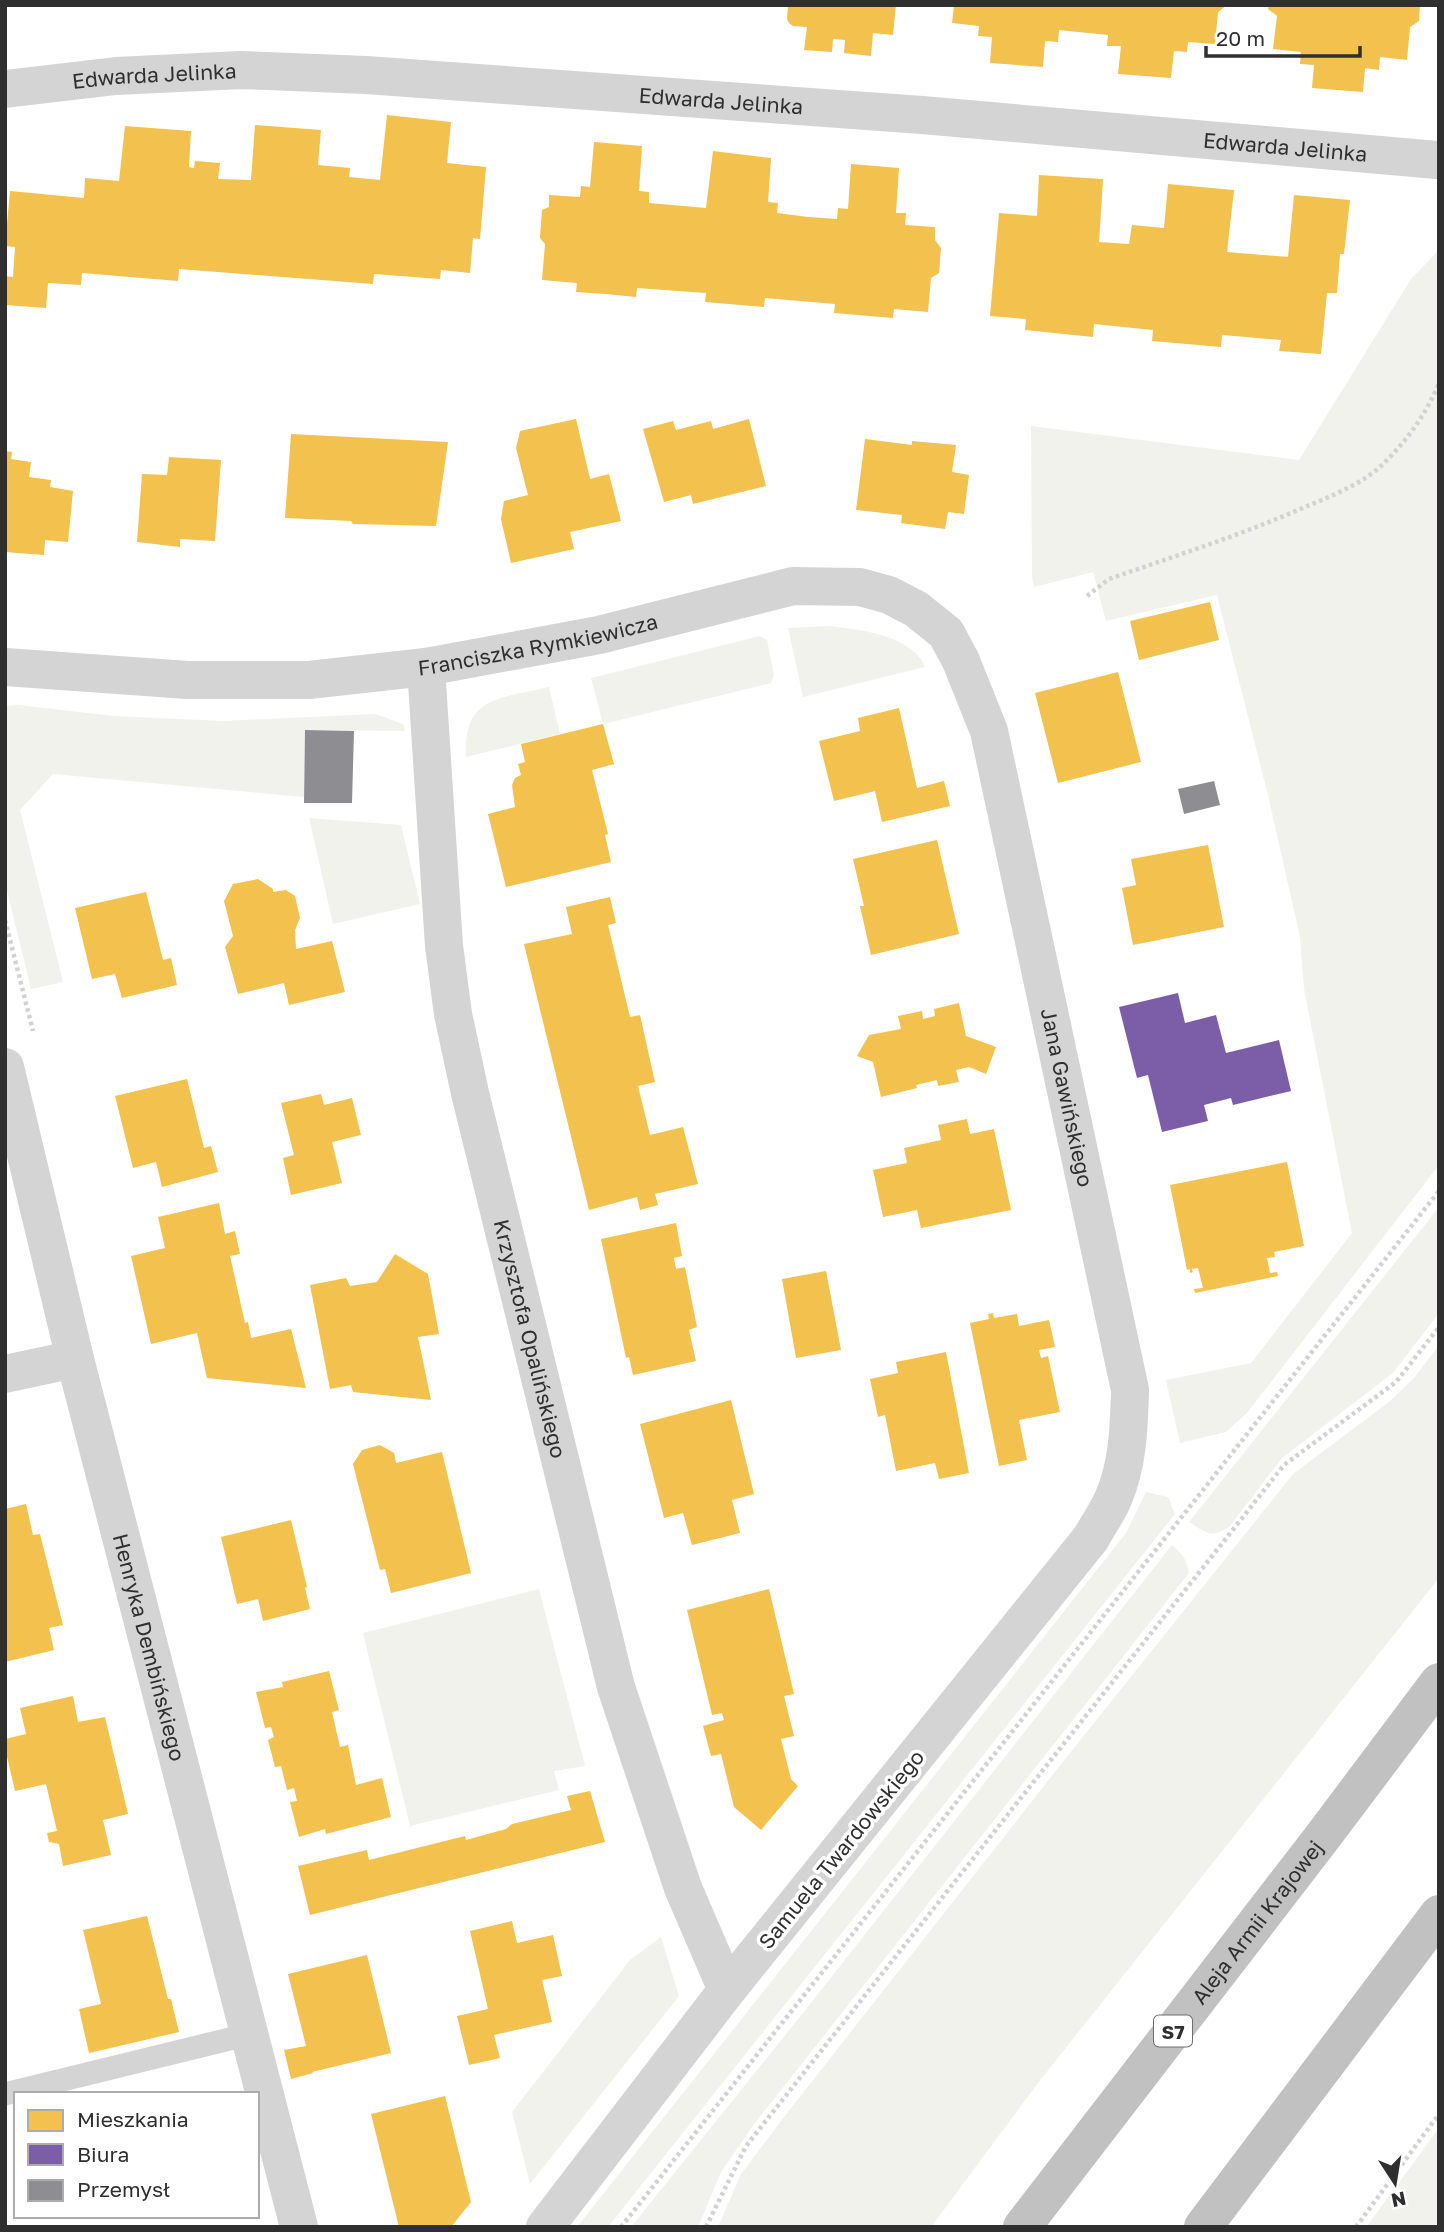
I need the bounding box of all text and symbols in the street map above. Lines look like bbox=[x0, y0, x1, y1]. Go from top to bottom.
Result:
scale bar bbox=[1206, 14, 1360, 58]
text: 20 m bbox=[1216, 25, 1265, 51]
street label: Edwarda Jelinka bbox=[71, 57, 237, 94]
street label: Edwarda Jelinka bbox=[638, 82, 804, 119]
street label: Edwarda Jelinka bbox=[1202, 127, 1368, 167]
street label: Franciszka Rymkiewicza bbox=[417, 608, 660, 681]
street label: Jana Gawińskiego bbox=[1036, 1006, 1099, 1189]
street label: Krzysztofa Opalińskiego bbox=[489, 1217, 572, 1461]
street label: Henryka Dembińskiego bbox=[108, 1531, 191, 1764]
street label: Samuela Twardowskiego bbox=[753, 1744, 929, 1954]
street label: Aleja Armii Krajowej bbox=[1186, 1835, 1328, 2009]
road number: S7 bbox=[1154, 2016, 1192, 2047]
legend bbox=[14, 2092, 259, 2218]
text: Mieszkania bbox=[77, 2106, 189, 2132]
text: Biura bbox=[77, 2141, 129, 2167]
north arrow bbox=[1360, 2148, 1430, 2218]
text: Przemysł bbox=[77, 2176, 170, 2202]
text: N bbox=[1389, 2187, 1408, 2213]

